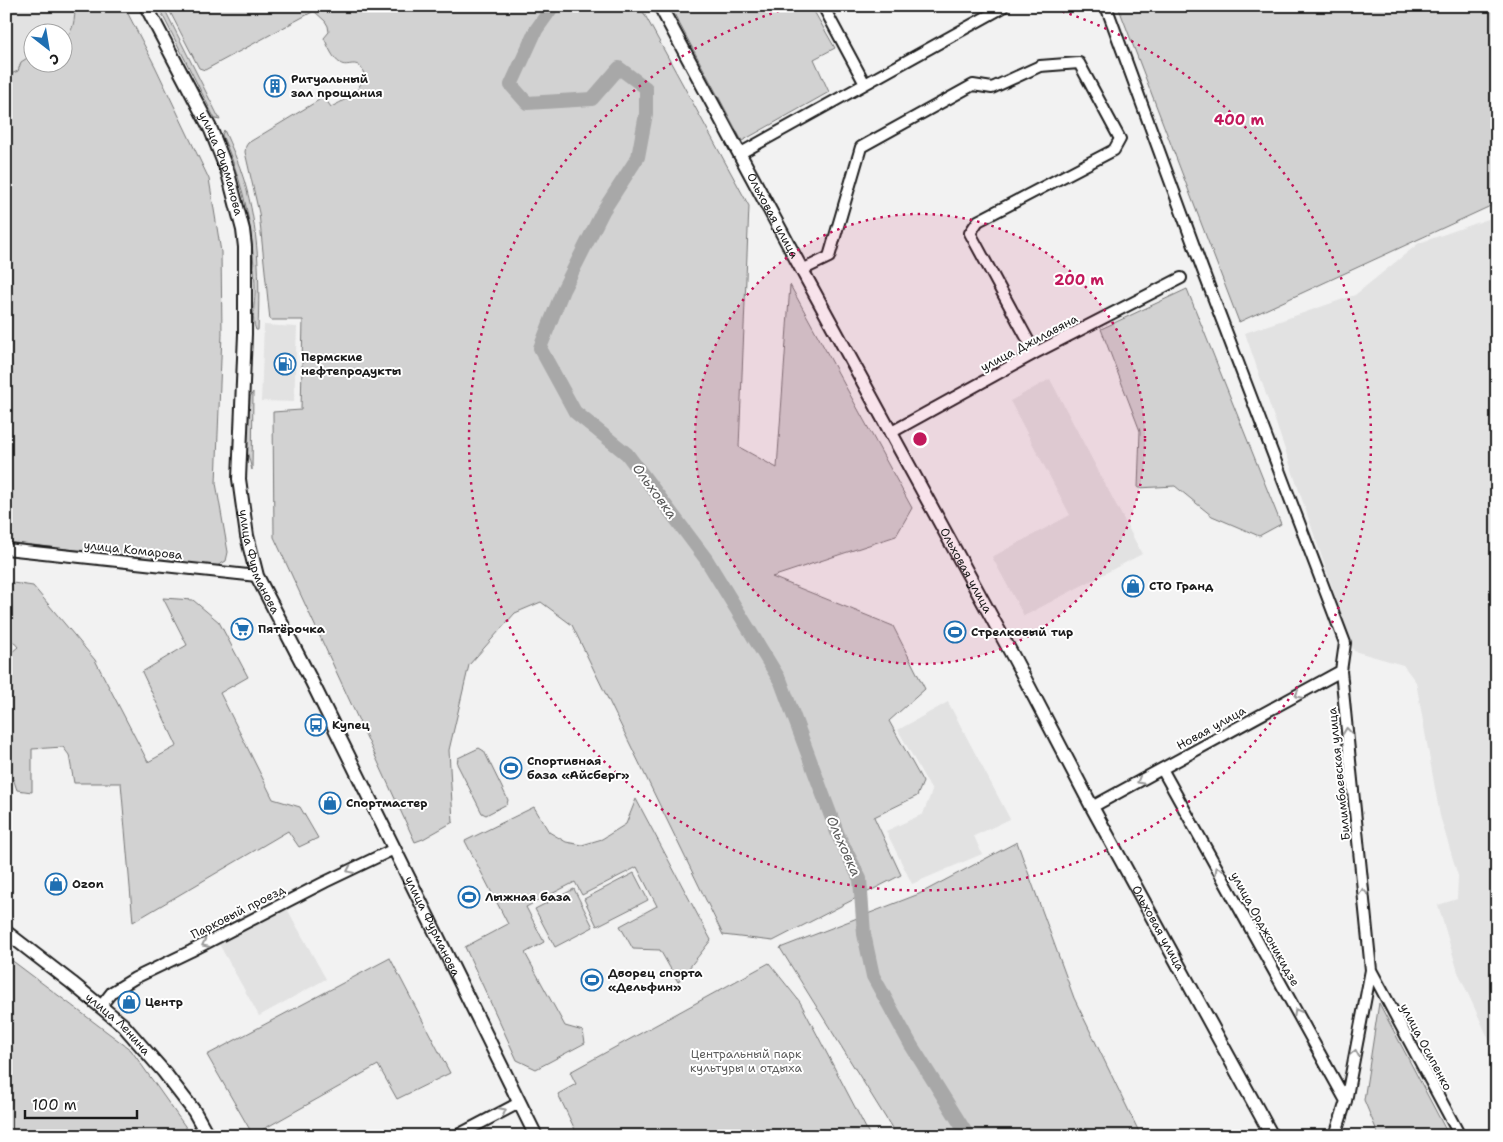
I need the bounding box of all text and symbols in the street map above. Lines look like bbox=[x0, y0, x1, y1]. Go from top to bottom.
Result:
north arrow bbox=[22, 22, 72, 72]
text: С bbox=[46, 49, 63, 69]
place label: Ритуальный зал прощания bbox=[291, 71, 383, 101]
building icon: Ритуальный зал прощания bbox=[263, 74, 287, 98]
street label: улица Фурманова bbox=[195, 109, 247, 218]
text: 400 m bbox=[1214, 110, 1264, 130]
street label: Ольховая улица bbox=[743, 170, 803, 262]
text: 200 m bbox=[1054, 270, 1104, 290]
street label: улица Джилавяна bbox=[978, 310, 1081, 375]
place label: Пермские нефтепродукты bbox=[301, 349, 402, 379]
fuel station icon: Пермские нефтепродукты bbox=[273, 352, 297, 376]
centre of rings bbox=[911, 430, 929, 448]
water label: Ольховка bbox=[629, 460, 681, 522]
street label: улица Фурманова bbox=[235, 508, 284, 617]
street label: Ольховая улица bbox=[936, 525, 996, 616]
street label: улица Комарова bbox=[83, 537, 184, 563]
shop icon: СТО Гранд bbox=[1121, 574, 1145, 598]
place label: СТО Гранд bbox=[1149, 578, 1214, 594]
supermarket icon: Пятёрочка bbox=[230, 617, 254, 641]
sports icon: Стрелковый тир bbox=[943, 620, 967, 644]
place label: Пятёрочка bbox=[258, 621, 326, 637]
place label: Стрелковый тир bbox=[971, 624, 1073, 640]
one-way arrow bbox=[1294, 689, 1303, 699]
street label: Новая улица bbox=[1174, 702, 1249, 754]
street label: Билимбаевская улица bbox=[1324, 706, 1354, 841]
bus stop icon: Купец bbox=[304, 713, 328, 737]
place label: Купец bbox=[332, 717, 371, 733]
one-way arrow bbox=[1342, 726, 1353, 734]
place label: Спортивная база «Айсберг» bbox=[527, 753, 630, 783]
sports icon: Спортивная база «Айсберг» bbox=[499, 756, 523, 780]
one-way arrow bbox=[1136, 775, 1145, 785]
shop icon: Спортмастер bbox=[318, 791, 342, 815]
place label: Спортмастер bbox=[346, 795, 428, 811]
water label: Ольховка bbox=[823, 813, 865, 879]
one-way arrow bbox=[346, 864, 355, 874]
one-way arrow bbox=[1214, 867, 1224, 876]
street label: улица Орджоникидзе bbox=[1227, 869, 1303, 989]
shop icon: Ozon bbox=[44, 872, 68, 896]
street label: улица Фурманова bbox=[401, 874, 464, 979]
place label: Ozon bbox=[72, 876, 104, 892]
street label: Парковый проезд bbox=[188, 881, 288, 943]
street label: Ольховая улица bbox=[1128, 882, 1188, 974]
sports icon: Лыжная база bbox=[457, 885, 481, 909]
one-way arrow bbox=[1358, 888, 1369, 896]
place label: Лыжная база bbox=[485, 889, 571, 905]
one-way arrow bbox=[201, 938, 210, 948]
place label: Дворец спорта «Дельфин» bbox=[608, 965, 703, 995]
sports icon: Дворец спорта «Дельфин» bbox=[580, 968, 604, 992]
street label: улица Ленина bbox=[82, 989, 154, 1059]
shop icon: Центр bbox=[117, 990, 141, 1014]
place label: Центр bbox=[145, 994, 183, 1010]
street label: улица Осипенко bbox=[1396, 1001, 1456, 1093]
one-way arrow bbox=[1293, 1009, 1303, 1018]
park label: Центральный парк культуры и отдыха bbox=[690, 1046, 802, 1076]
one-way arrow bbox=[1350, 1049, 1360, 1057]
scale bar bbox=[25, 1087, 138, 1119]
text: 100 m bbox=[32, 1095, 77, 1115]
one-way arrow bbox=[498, 1107, 507, 1117]

